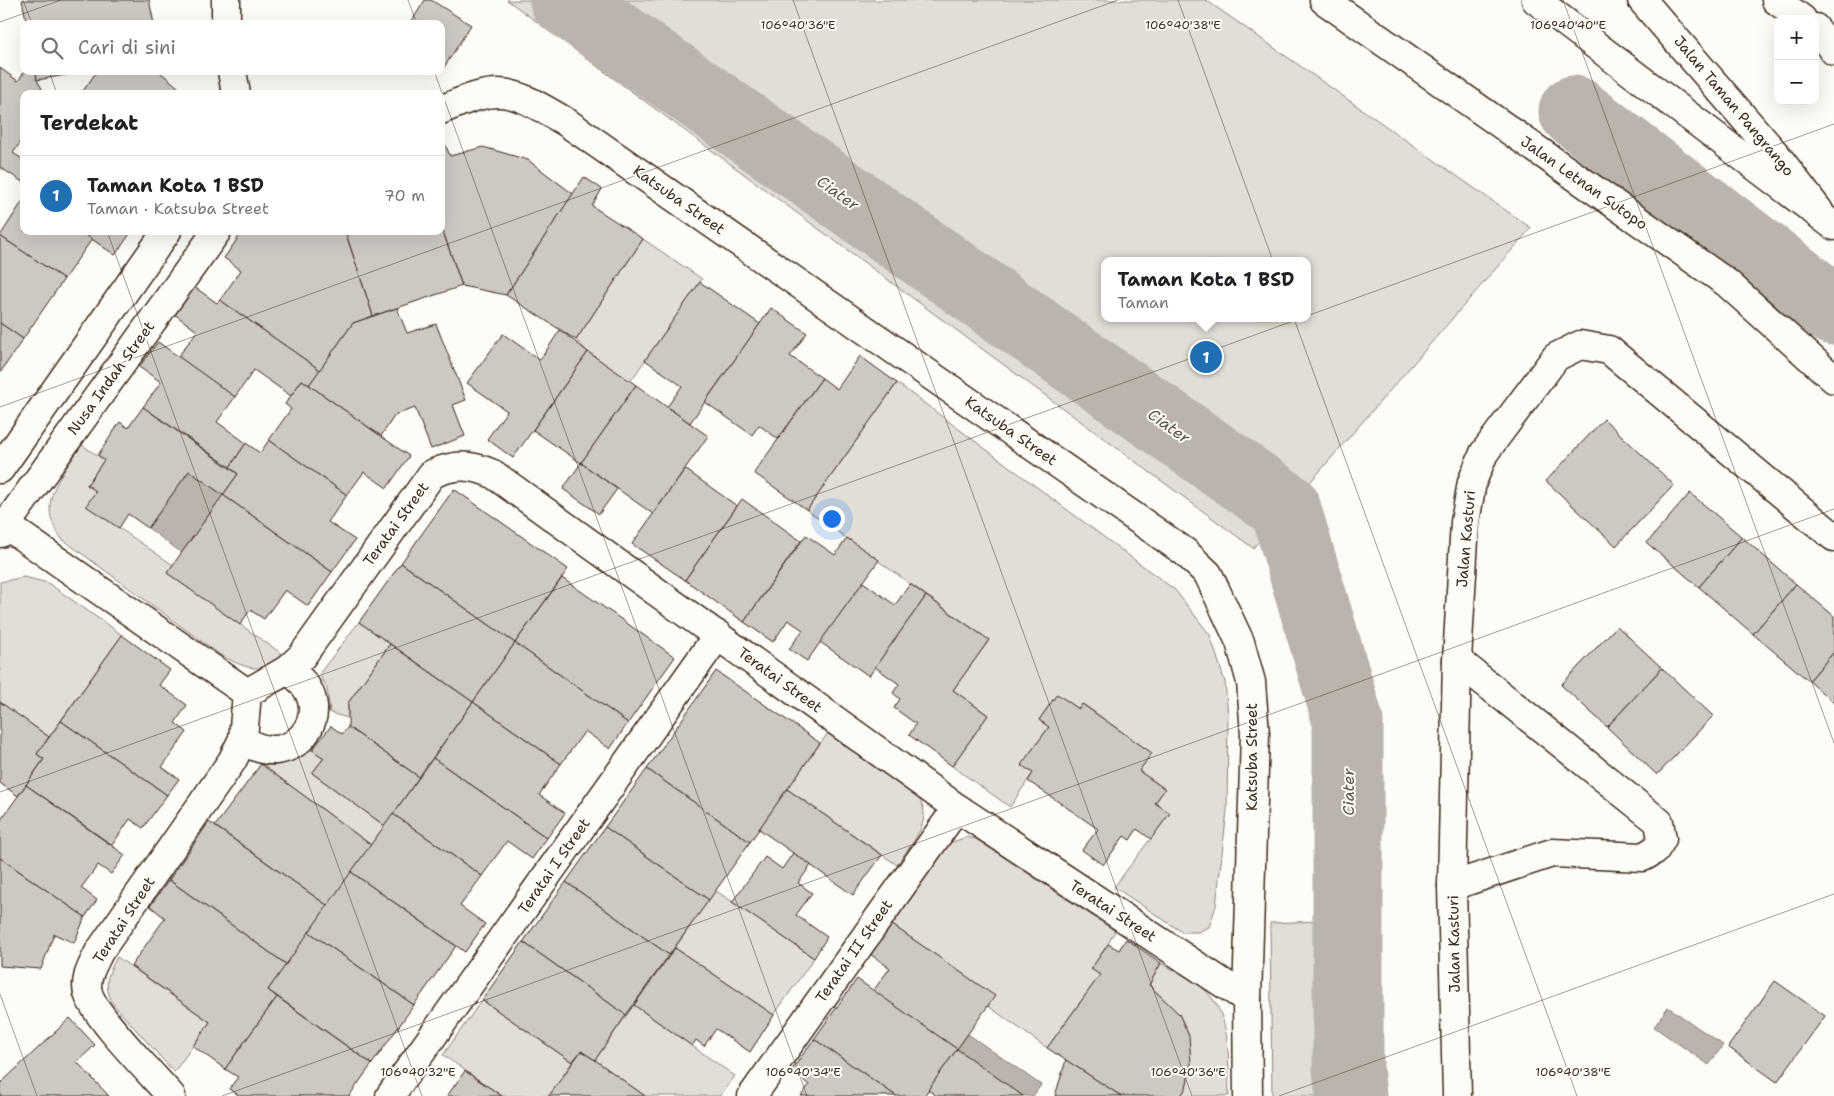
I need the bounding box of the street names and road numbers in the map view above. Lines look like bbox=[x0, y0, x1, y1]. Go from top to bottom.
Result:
street label: Jalan Taman Pangrango bbox=[1669, 32, 1799, 180]
street label: Jalan Letnan Sutopo bbox=[1517, 132, 1651, 234]
street label: Katsuba Street bbox=[629, 161, 729, 239]
street label: Nusa Indah Street bbox=[63, 317, 159, 439]
street label: Katsuba Street bbox=[961, 392, 1061, 470]
street label: Teratai Street bbox=[359, 478, 433, 570]
street label: Jalan Kasturi bbox=[1452, 489, 1480, 589]
street label: Teratai Street bbox=[734, 643, 826, 717]
street label: Katsuba Street bbox=[1242, 703, 1262, 811]
street label: Teratai I Street bbox=[513, 814, 595, 918]
street label: Teratai Street bbox=[88, 873, 160, 967]
street label: Teratai Street bbox=[1066, 875, 1160, 947]
street label: Teratai II Street bbox=[811, 895, 897, 1007]
street label: Jalan Kasturi bbox=[1443, 895, 1465, 993]

